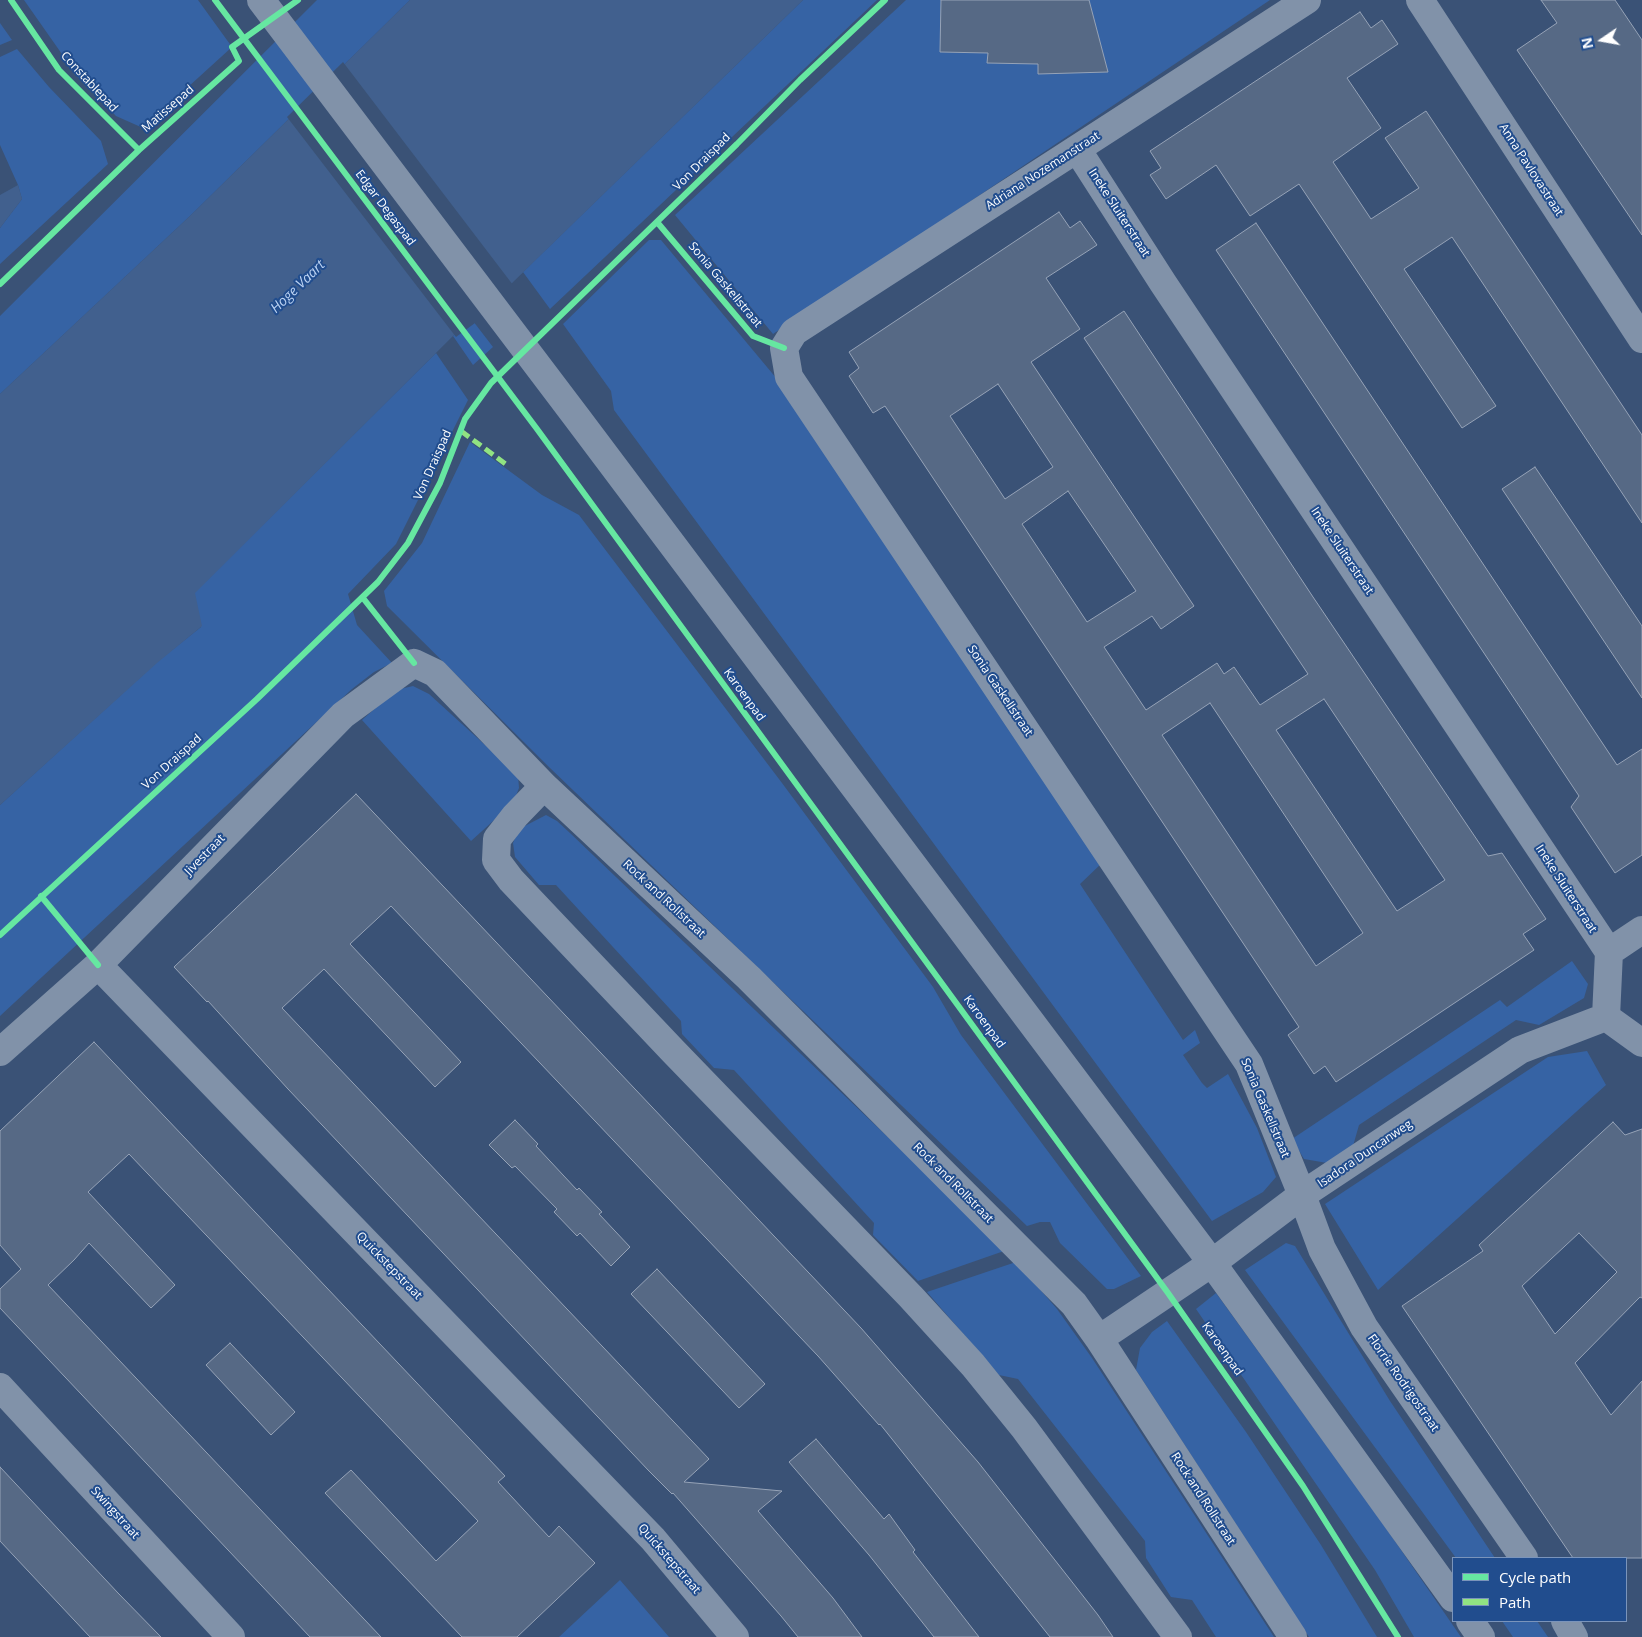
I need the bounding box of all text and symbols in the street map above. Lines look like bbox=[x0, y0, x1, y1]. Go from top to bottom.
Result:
north arrow bbox=[1577, 15, 1627, 65]
text: N bbox=[1576, 36, 1597, 51]
street label: Constablepad bbox=[57, 49, 121, 115]
street label: Matissepad bbox=[139, 82, 197, 136]
street label: Anna Pavlovastraat bbox=[1496, 121, 1566, 219]
street label: Adriana Nozemanstraat bbox=[983, 129, 1103, 213]
street label: Von Draispad bbox=[670, 130, 734, 194]
street label: Ineke Sluiterstraat bbox=[1085, 166, 1153, 260]
street label: Edgar Degaspad bbox=[352, 167, 418, 249]
street label: Sonia Gaskellstraat bbox=[685, 240, 765, 330]
water label: Hoge Vaart bbox=[267, 257, 329, 317]
street label: Von Draispad bbox=[411, 428, 455, 502]
street label: Ineke Sluiterstraat bbox=[1308, 505, 1376, 597]
street label: Sonia Gaskellstraat bbox=[964, 643, 1036, 739]
street label: Karoenpad bbox=[720, 666, 768, 724]
street label: Von Draispad bbox=[139, 731, 205, 793]
street label: Jivestraat bbox=[182, 831, 228, 879]
street label: Ineke Sluiterstraat bbox=[1532, 842, 1600, 936]
street label: Rock and Rollstraat bbox=[620, 857, 708, 941]
street label: Karoenpad bbox=[960, 993, 1008, 1051]
street label: Sonia Gaskellstraat bbox=[1238, 1056, 1292, 1160]
street label: Isadora Duncanweg bbox=[1315, 1117, 1415, 1191]
street label: Rock and Rollstraat bbox=[910, 1140, 996, 1226]
street label: Quickstepstraat bbox=[353, 1229, 425, 1303]
street label: Karoenpad bbox=[1198, 1320, 1246, 1378]
street label: Florrie Rodrigostraat bbox=[1364, 1332, 1442, 1434]
street label: Rock and Rollstraat bbox=[1168, 1450, 1238, 1548]
street label: Swingstraat bbox=[88, 1484, 142, 1542]
street label: Quickstepstraat bbox=[635, 1521, 703, 1597]
legend bbox=[1452, 1557, 1627, 1622]
text: Cycle path bbox=[1499, 1567, 1571, 1587]
text: Path bbox=[1499, 1592, 1531, 1612]

